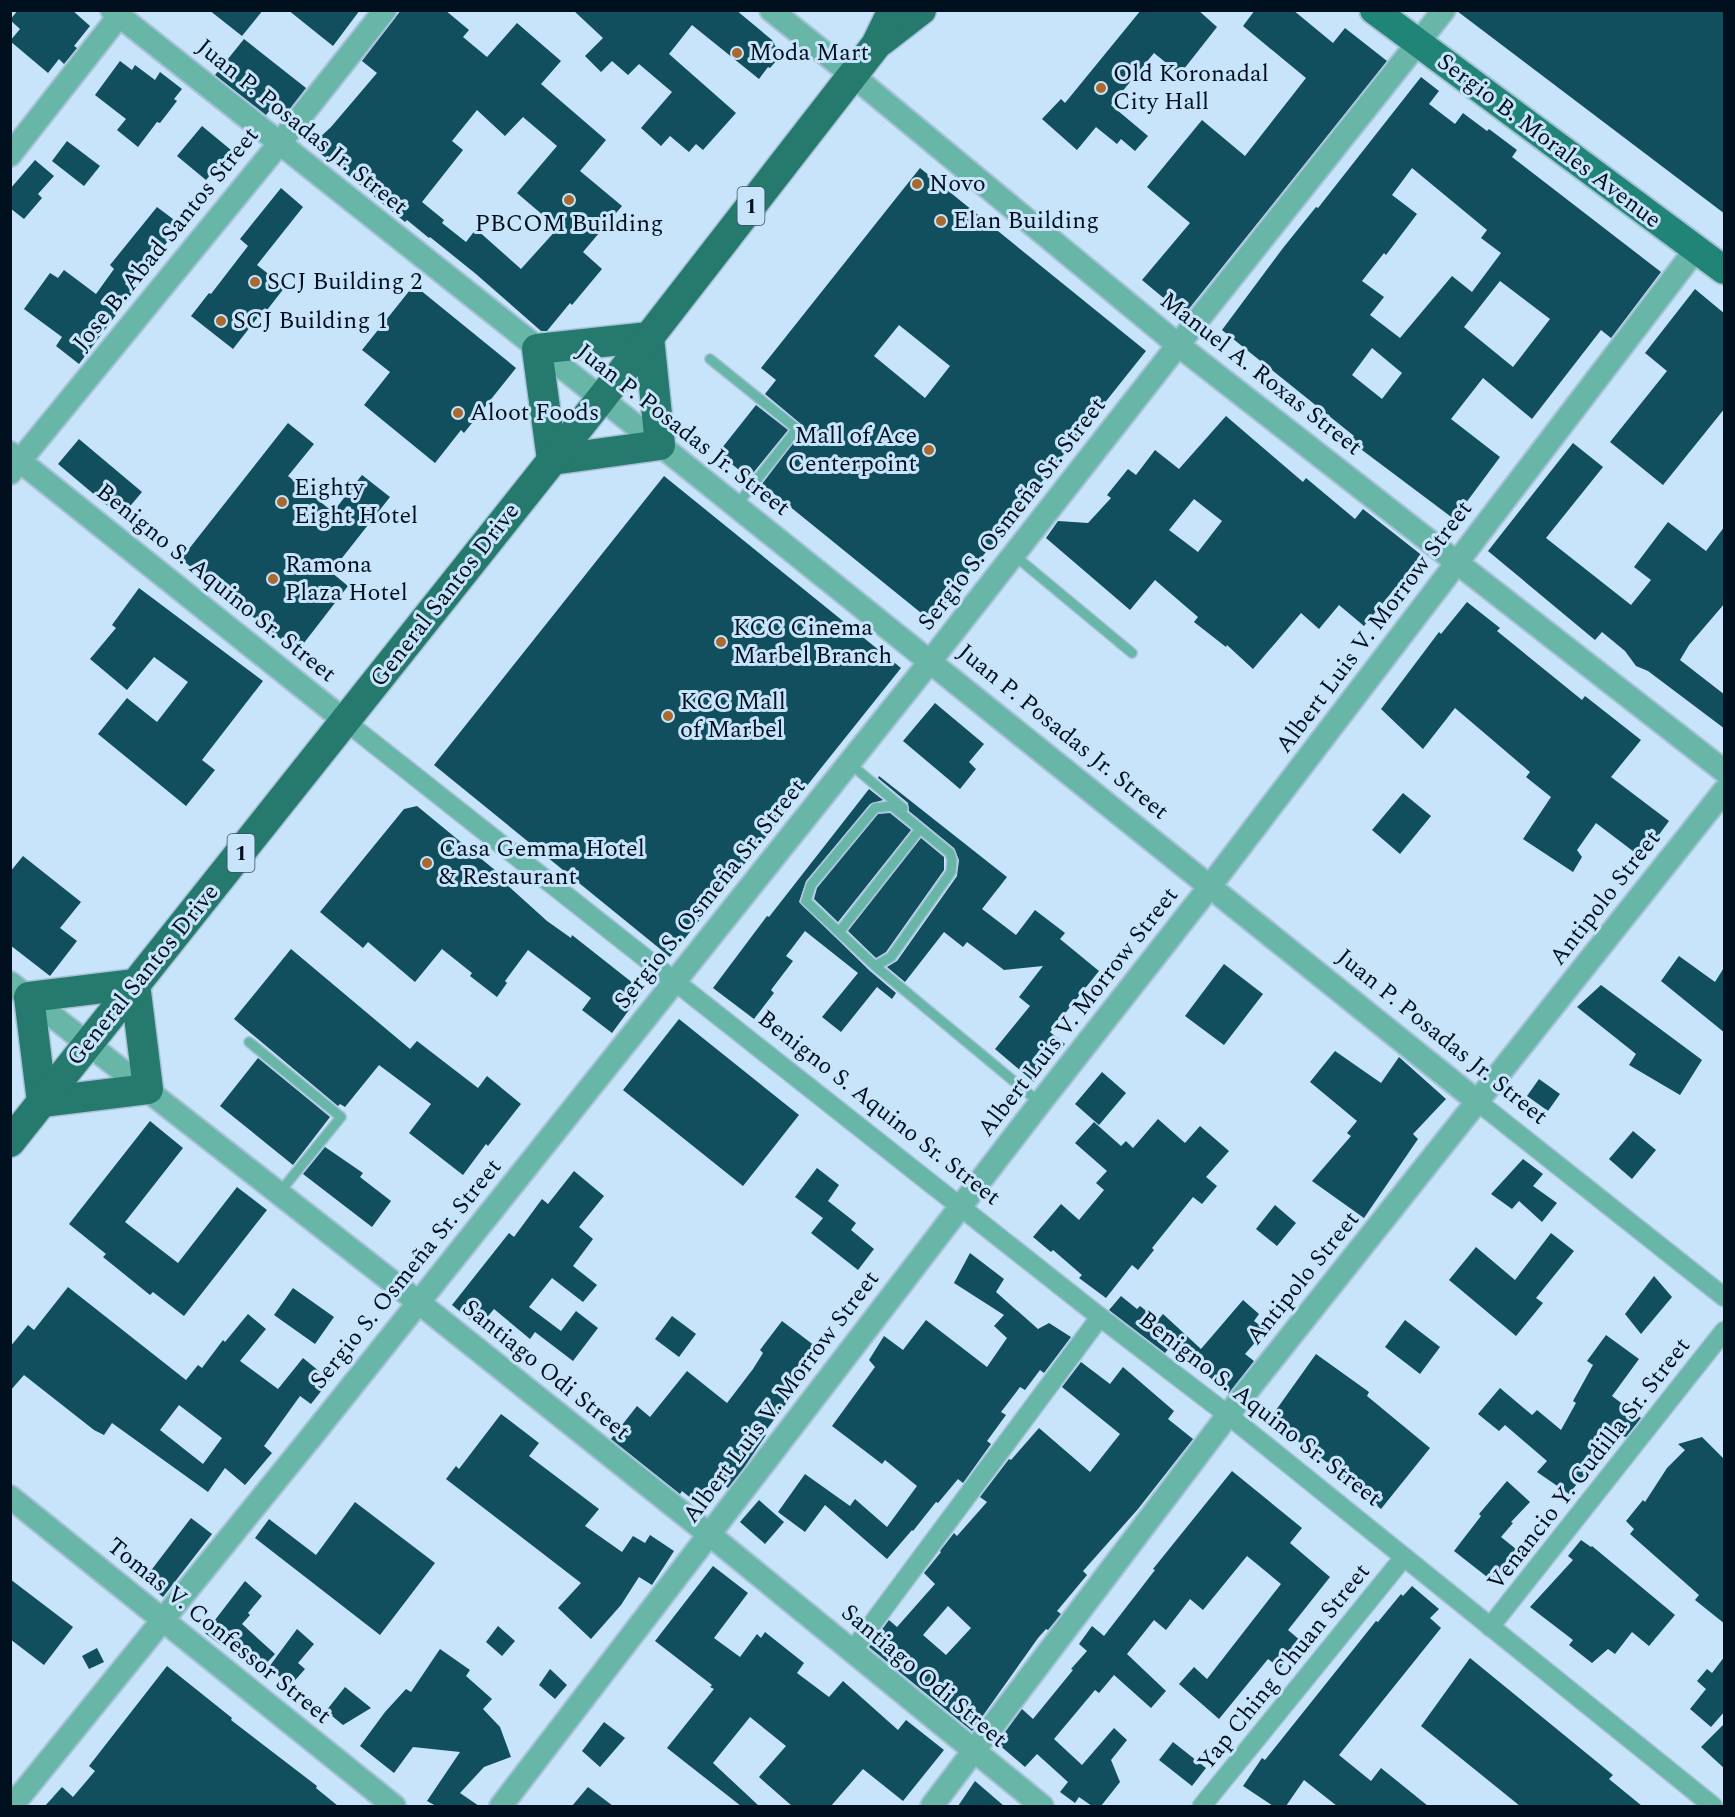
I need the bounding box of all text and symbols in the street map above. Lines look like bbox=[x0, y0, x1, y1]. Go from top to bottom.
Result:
street label: Juan P. Posadas Jr. Street bbox=[188, 30, 416, 224]
place label: Moda Mart bbox=[749, 35, 869, 71]
street label: Sergio B. Morales Avenue bbox=[1429, 44, 1669, 238]
marker: Moda Mart bbox=[730, 46, 744, 60]
place label: Old Koronadal City Hall bbox=[1113, 56, 1269, 120]
marker: Old Koronadal City Hall bbox=[1094, 81, 1108, 95]
street label: Jose B. Abad Santos Street bbox=[64, 119, 268, 359]
place label: Novo bbox=[929, 166, 986, 202]
marker: Novo bbox=[910, 177, 924, 191]
road number: 1 bbox=[738, 187, 764, 225]
marker: PBCOM Building bbox=[562, 193, 576, 207]
place label: Elan Building bbox=[953, 203, 1099, 239]
place label: PBCOM Building bbox=[475, 206, 663, 242]
marker: Elan Building bbox=[934, 214, 948, 228]
place label: SCJ Building 2 bbox=[267, 264, 422, 300]
marker: SCJ Building 2 bbox=[248, 275, 262, 289]
street label: Manuel A. Roxas Street bbox=[1152, 283, 1370, 465]
place label: SCJ Building 1 bbox=[233, 303, 388, 339]
marker: SCJ Building 1 bbox=[214, 314, 228, 328]
street label: Juan P. Posadas Jr. Street bbox=[568, 335, 798, 525]
street label: Sergio S. Osmeña Sr. Street bbox=[909, 389, 1115, 639]
place label: Aloot Foods bbox=[470, 395, 599, 431]
marker: Aloot Foods bbox=[451, 406, 465, 420]
place label: Mall of Ace Centerpoint bbox=[788, 418, 917, 482]
marker: Mall of Ace Centerpoint bbox=[922, 443, 936, 457]
place label: Eighty Eight Hotel bbox=[294, 470, 418, 534]
street label: Benigno S. Aquino Sr. Street bbox=[88, 475, 344, 691]
street label: Albert Luis V. Morrow Street bbox=[1267, 493, 1481, 761]
marker: Eighty Eight Hotel bbox=[275, 495, 289, 509]
street label: General Santos Drive bbox=[361, 495, 529, 695]
place label: Ramona Plaza Hotel bbox=[285, 547, 408, 611]
marker: Ramona Plaza Hotel bbox=[266, 572, 280, 586]
place label: KCC Cinema Marbel Branch bbox=[733, 610, 892, 674]
marker: KCC Cinema Marbel Branch bbox=[714, 635, 728, 649]
street label: Juan P. Posadas Jr. Street bbox=[949, 635, 1177, 829]
place label: KCC Mall of Marbel bbox=[680, 684, 786, 748]
marker: KCC Mall of Marbel bbox=[661, 709, 675, 723]
street label: Sergio S. Osmeña Sr. Street bbox=[605, 771, 815, 1017]
street label: Antipolo Street bbox=[1540, 822, 1670, 974]
place label: Casa Gemma Hotel & Restaurant bbox=[439, 831, 645, 895]
road number: 1 bbox=[228, 834, 254, 872]
marker: Casa Gemma Hotel & Restaurant bbox=[420, 856, 434, 870]
street label: General Santos Drive bbox=[58, 876, 228, 1074]
street label: Albert Luis V. Morrow Street bbox=[969, 879, 1187, 1145]
street label: Juan P. Posadas Jr. Street bbox=[1328, 940, 1556, 1134]
street label: Benigno S. Aquino Sr. Street bbox=[750, 1001, 1008, 1215]
street label: Sergio S. Osmeña Sr. Street bbox=[301, 1151, 511, 1397]
street label: Antipolo Street bbox=[1238, 1203, 1368, 1353]
street label: Albert Luis V. Morrow Street bbox=[674, 1263, 888, 1531]
street label: Santiago Odi Street bbox=[454, 1291, 638, 1449]
street label: Benigno S. Aquino Sr. Street bbox=[1131, 1302, 1389, 1516]
street label: Venancio Y. Cudilla Sr. Street bbox=[1479, 1330, 1699, 1598]
street label: Tomas V. Confessor Street bbox=[99, 1529, 339, 1733]
street label: Yap Ching Chuan Street bbox=[1189, 1555, 1379, 1779]
street label: Santiago Odi Street bbox=[833, 1595, 1015, 1757]

